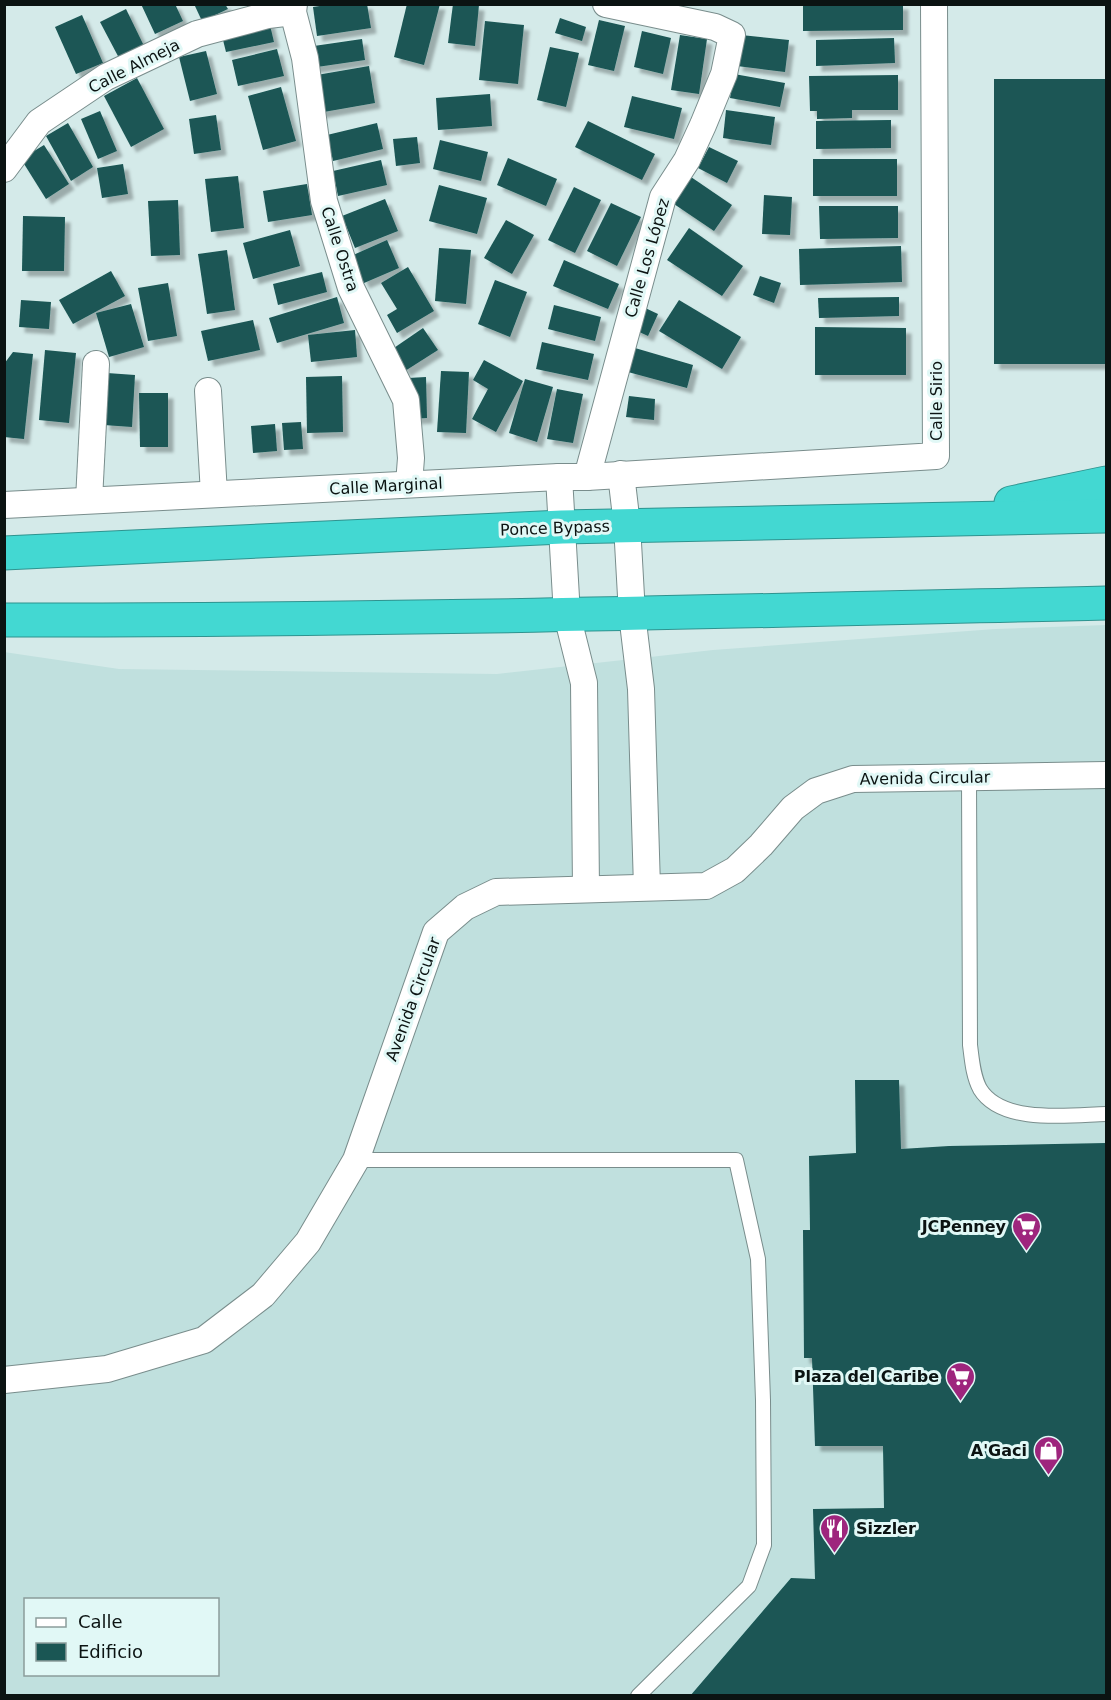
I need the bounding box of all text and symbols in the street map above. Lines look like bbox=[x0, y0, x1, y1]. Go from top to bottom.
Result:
street label: Calle Almeja bbox=[85, 35, 183, 97]
street label: Calle Los López bbox=[621, 196, 673, 320]
street label: Calle Ostra bbox=[317, 204, 363, 294]
street label: Calle Sirio bbox=[927, 361, 946, 441]
street label: Calle Marginal bbox=[329, 474, 443, 498]
street label: Ponce Bypass bbox=[500, 517, 610, 539]
street label: Avenida Circular bbox=[860, 767, 991, 789]
street label: Avenida Circular bbox=[382, 934, 444, 1064]
supermarket icon: JCPenney bbox=[1011, 1210, 1043, 1252]
place label: JCPenney bbox=[921, 1217, 1007, 1236]
supermarket icon: Plaza del Caribe bbox=[944, 1360, 976, 1402]
place label: Plaza del Caribe bbox=[794, 1367, 939, 1386]
shop icon: A'Gaci bbox=[1032, 1434, 1064, 1476]
place label: A'Gaci bbox=[971, 1441, 1027, 1460]
restaurant icon: Sizzler bbox=[819, 1512, 851, 1554]
place label: Sizzler bbox=[856, 1519, 916, 1538]
legend bbox=[24, 1598, 219, 1676]
text: Calle bbox=[78, 1611, 123, 1632]
text: Edificio bbox=[78, 1641, 143, 1662]

